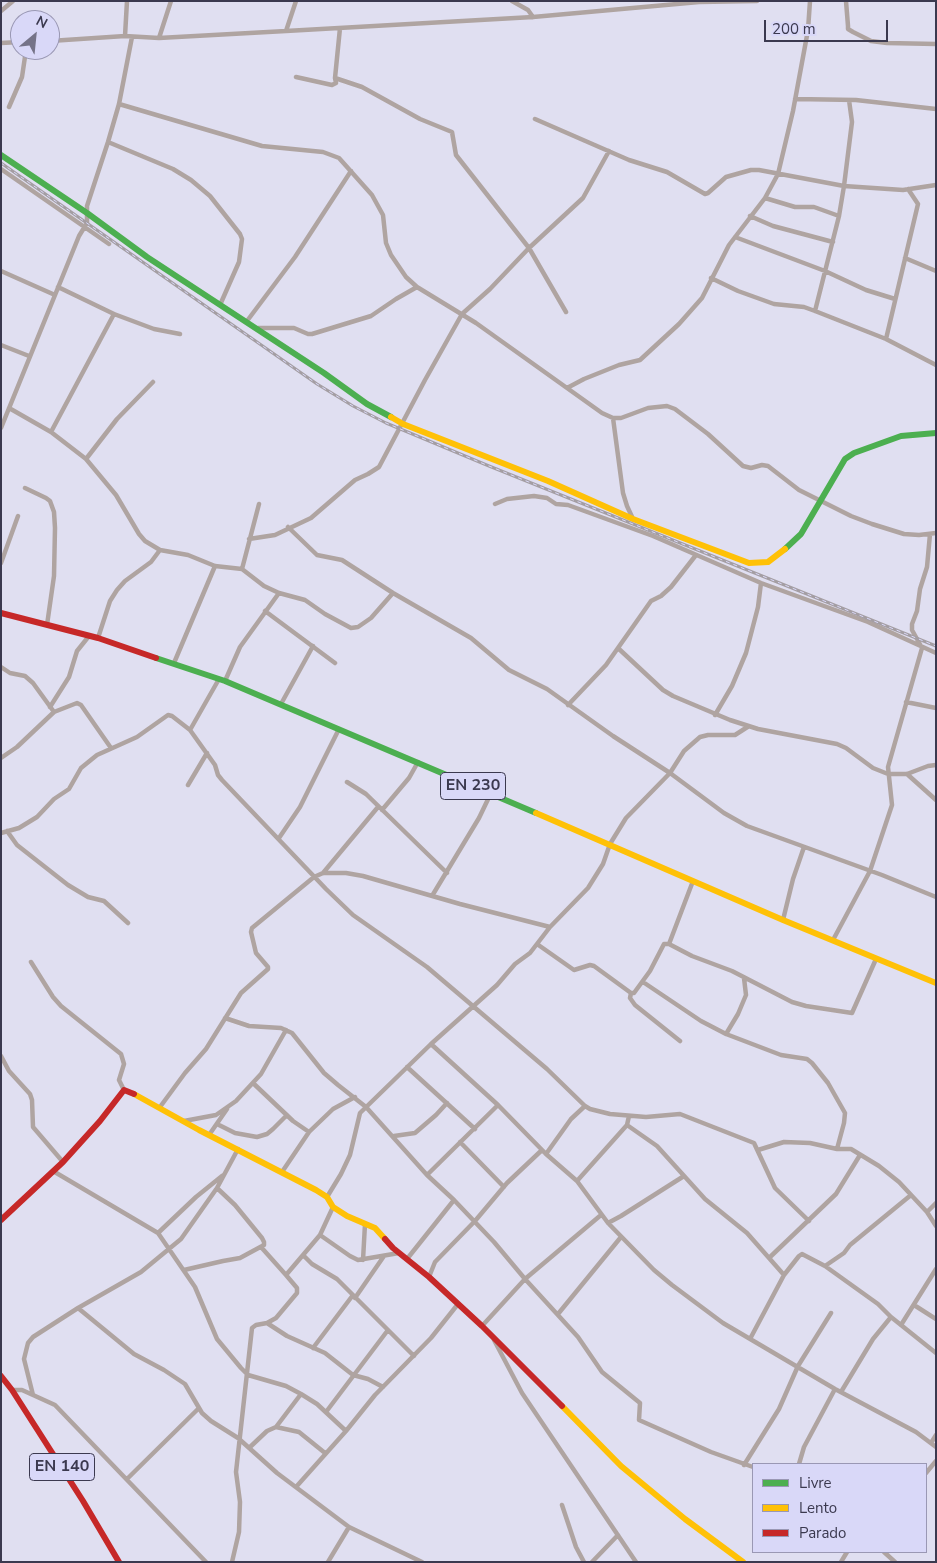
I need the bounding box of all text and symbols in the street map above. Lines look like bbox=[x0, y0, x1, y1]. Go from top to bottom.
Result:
north arrow bbox=[10, 10, 60, 60]
scale bar bbox=[767, 10, 891, 42]
text: N bbox=[33, 11, 51, 33]
text: 200 m bbox=[772, 19, 816, 39]
road number: EN 230 bbox=[440, 772, 506, 799]
road number: EN 140 bbox=[30, 1454, 94, 1480]
legend bbox=[752, 1463, 927, 1553]
text: Livre bbox=[799, 1473, 832, 1493]
text: Lento bbox=[799, 1498, 837, 1518]
text: Parado bbox=[799, 1523, 846, 1543]

